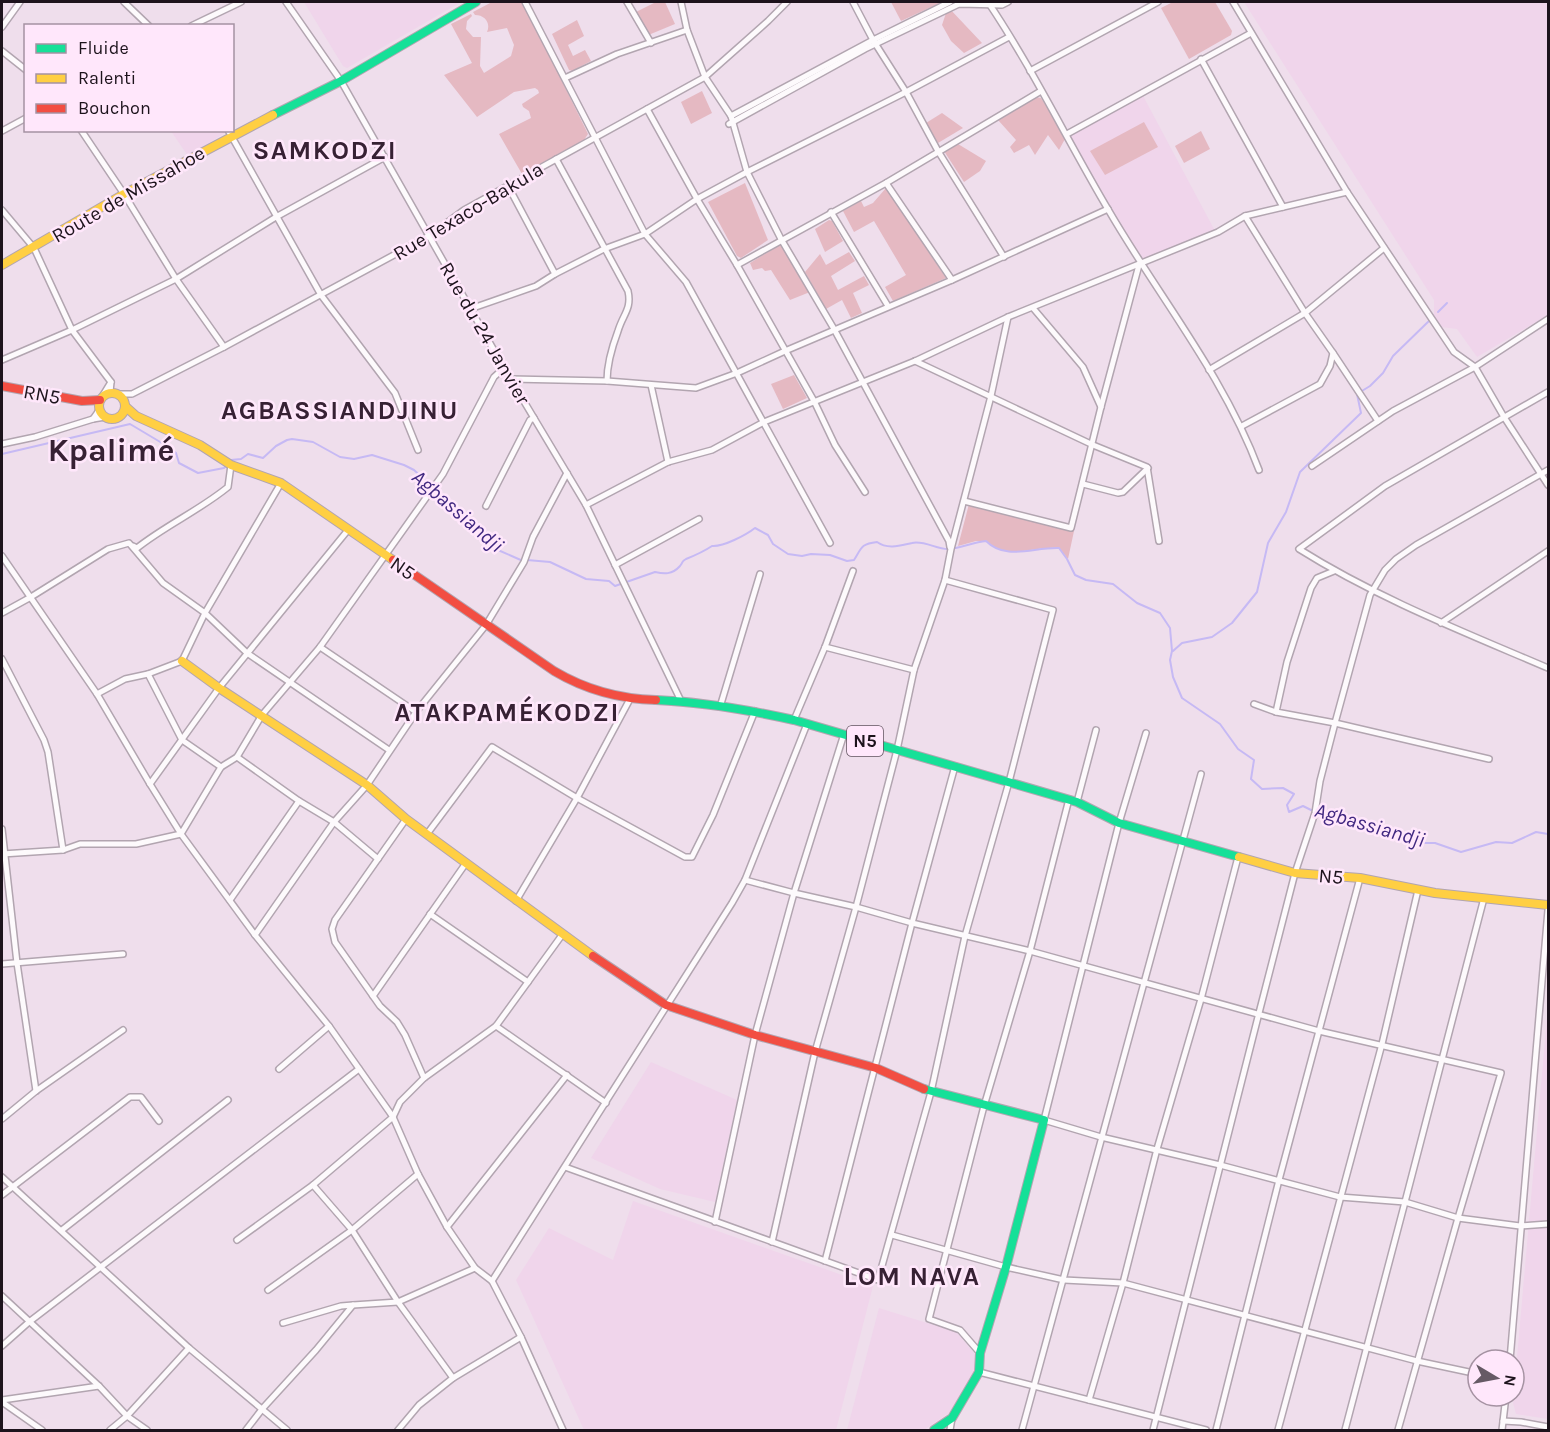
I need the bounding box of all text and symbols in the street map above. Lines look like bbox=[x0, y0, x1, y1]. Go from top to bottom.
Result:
legend bbox=[24, 24, 234, 132]
text: Fluide bbox=[78, 37, 129, 59]
text: Ralenti bbox=[78, 67, 136, 89]
text: Bouchon bbox=[78, 97, 151, 119]
district label: SAMKODZI bbox=[253, 135, 397, 166]
street label: Route de Missahoe bbox=[48, 141, 209, 248]
street label: Rue Texaco-Bakula bbox=[389, 158, 547, 265]
street label: Rue du 24 Janvier bbox=[435, 258, 535, 409]
street label: RN5 bbox=[22, 380, 62, 409]
district label: AGBASSIANDJINU bbox=[221, 395, 459, 426]
district label: Kpalimé bbox=[48, 432, 174, 469]
water label: Agbassiandji bbox=[407, 465, 509, 558]
street label: N5 bbox=[386, 552, 420, 585]
district label: ATAKPAMÉKODZI bbox=[394, 696, 620, 728]
road number: N5 bbox=[847, 726, 883, 756]
water label: Agbassiandji bbox=[1312, 798, 1428, 852]
street label: N5 bbox=[1318, 864, 1344, 889]
district label: LOM NAVA bbox=[844, 1261, 980, 1292]
north arrow bbox=[1466, 1348, 1526, 1408]
text: N bbox=[1500, 1373, 1521, 1388]

